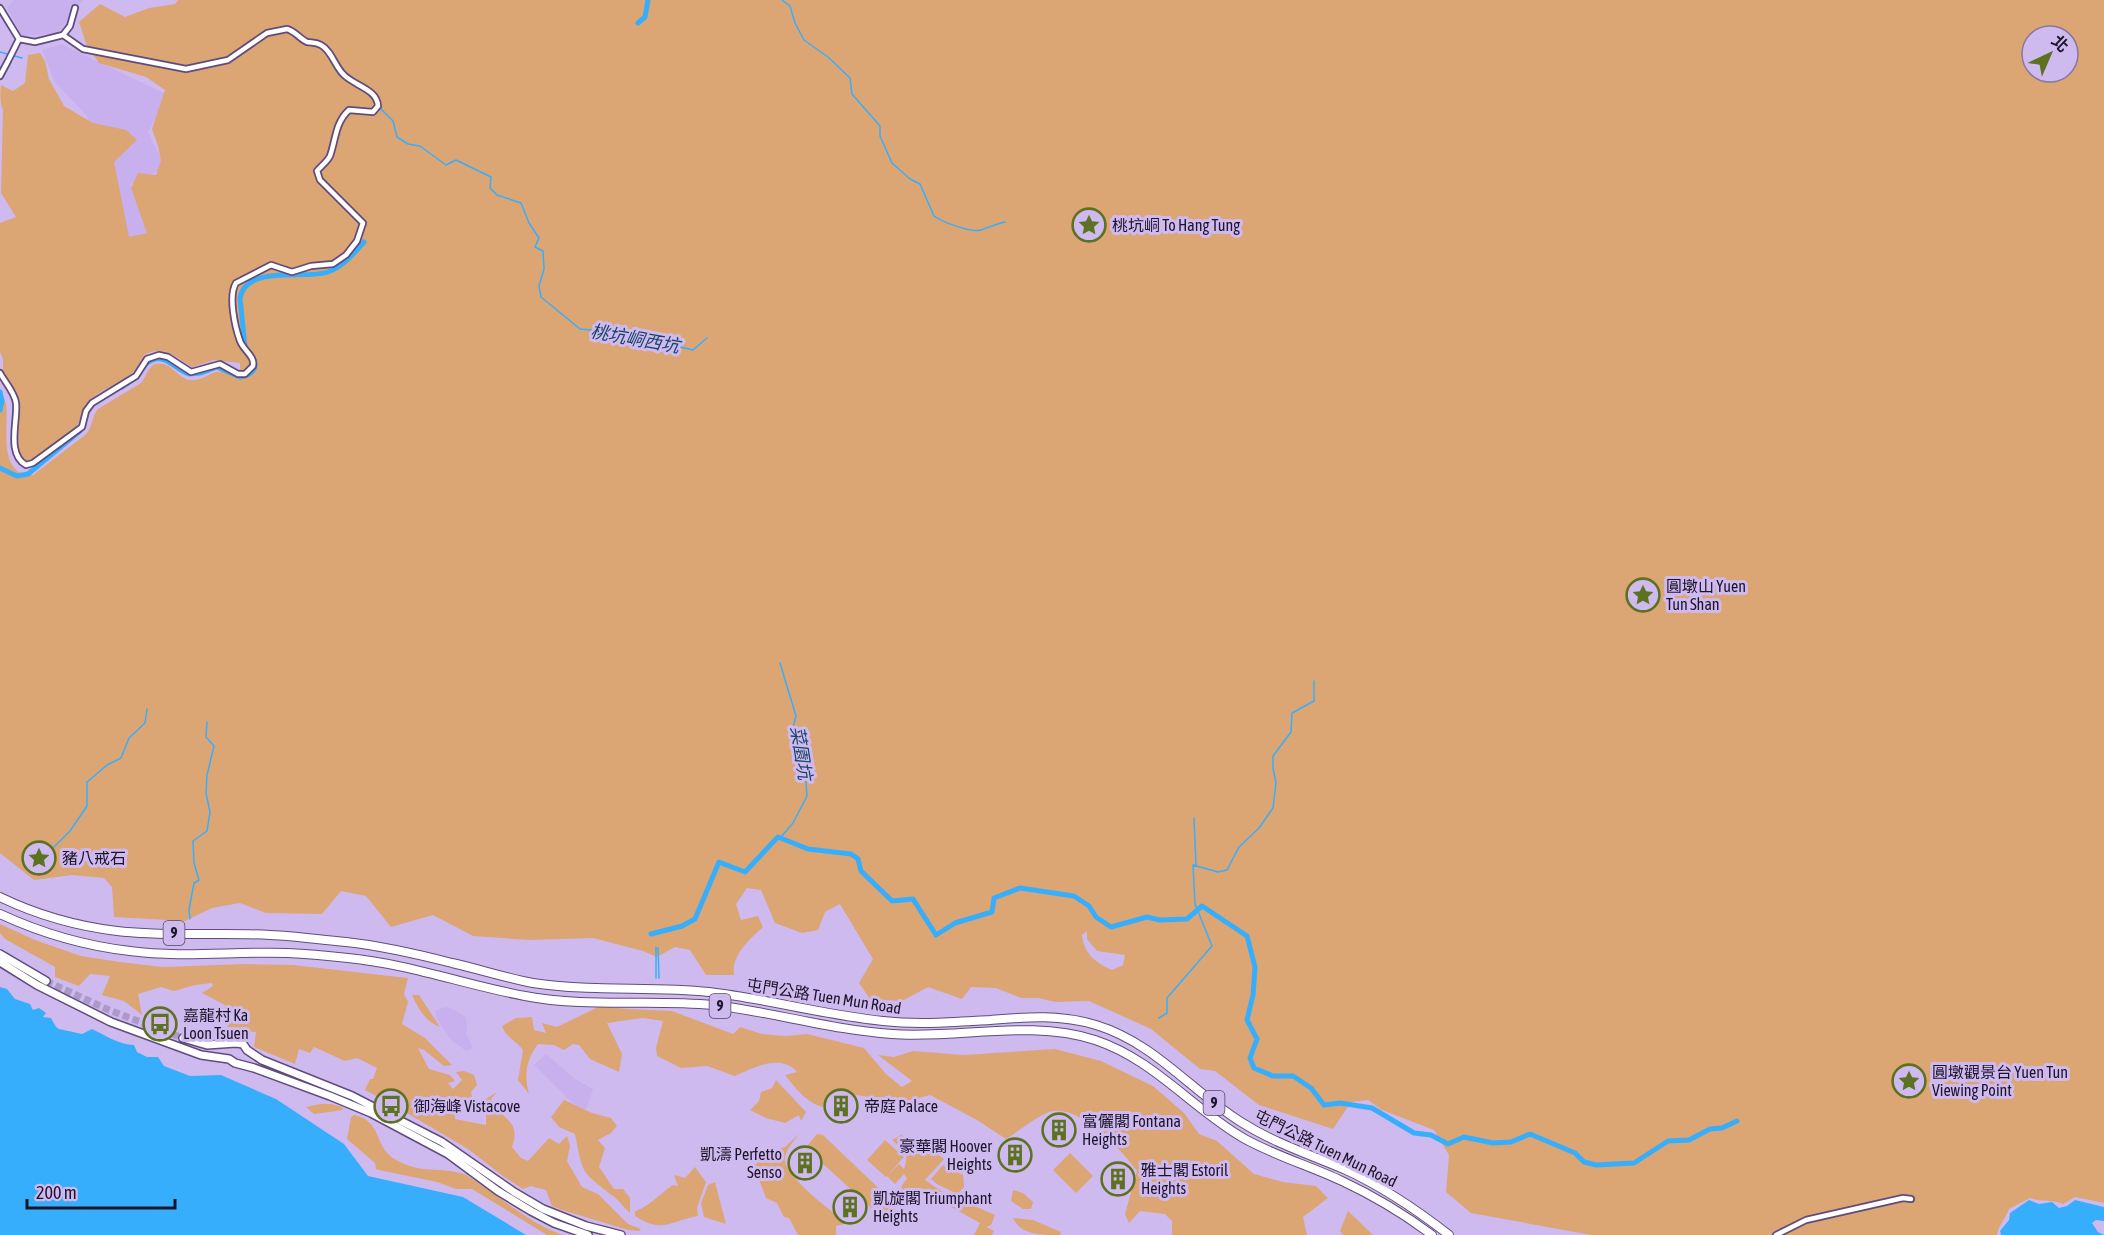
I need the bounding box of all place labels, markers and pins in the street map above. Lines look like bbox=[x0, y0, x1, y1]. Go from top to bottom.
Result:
place icon: 桃坑峒 To Hang Tung bbox=[1071, 207, 1107, 243]
place label: 桃坑峒 To Hang Tung bbox=[1112, 216, 1240, 235]
place icon: 圓墩山 Yuen Tun Shan bbox=[1625, 577, 1661, 613]
place label: 圓墩山 Yuen Tun Shan bbox=[1666, 577, 1746, 613]
place icon: 豬八戒石 bbox=[21, 840, 57, 876]
place label: 豬八戒石 bbox=[62, 849, 126, 867]
bus stop icon: 嘉龍村 Ka Loon Tsuen bbox=[142, 1006, 178, 1042]
place label: 嘉龍村 Ka Loon Tsuen bbox=[183, 1006, 249, 1042]
place icon: 圓墩觀景台 Yuen Tun Viewing Point bbox=[1891, 1063, 1927, 1099]
place label: 圓墩觀景台 Yuen Tun Viewing Point bbox=[1932, 1063, 2068, 1100]
bus stop icon: 御海峰 Vistacove bbox=[373, 1088, 409, 1124]
building icon: 帝庭 Palace bbox=[823, 1088, 859, 1124]
place label: 御海峰 Vistacove bbox=[414, 1097, 520, 1115]
place label: 帝庭 Palace bbox=[864, 1097, 938, 1115]
building icon: 富儷閣 Fontana Heights bbox=[1041, 1112, 1077, 1148]
place label: 富儷閣 Fontana Heights bbox=[1082, 1112, 1181, 1149]
place label: 豪華閣 Hoover Heights bbox=[899, 1137, 992, 1174]
building icon: 豪華閣 Hoover Heights bbox=[997, 1137, 1033, 1173]
place label: 凱濤 Perfetto Senso bbox=[700, 1145, 782, 1181]
building icon: 凱濤 Perfetto Senso bbox=[787, 1145, 823, 1181]
building icon: 雅士閣 Estoril Heights bbox=[1100, 1161, 1136, 1197]
place label: 雅士閣 Estoril Heights bbox=[1141, 1161, 1229, 1198]
building icon: 凱旋閣 Triumphant Heights bbox=[832, 1189, 868, 1225]
place label: 凱旋閣 Triumphant Heights bbox=[873, 1189, 992, 1226]

